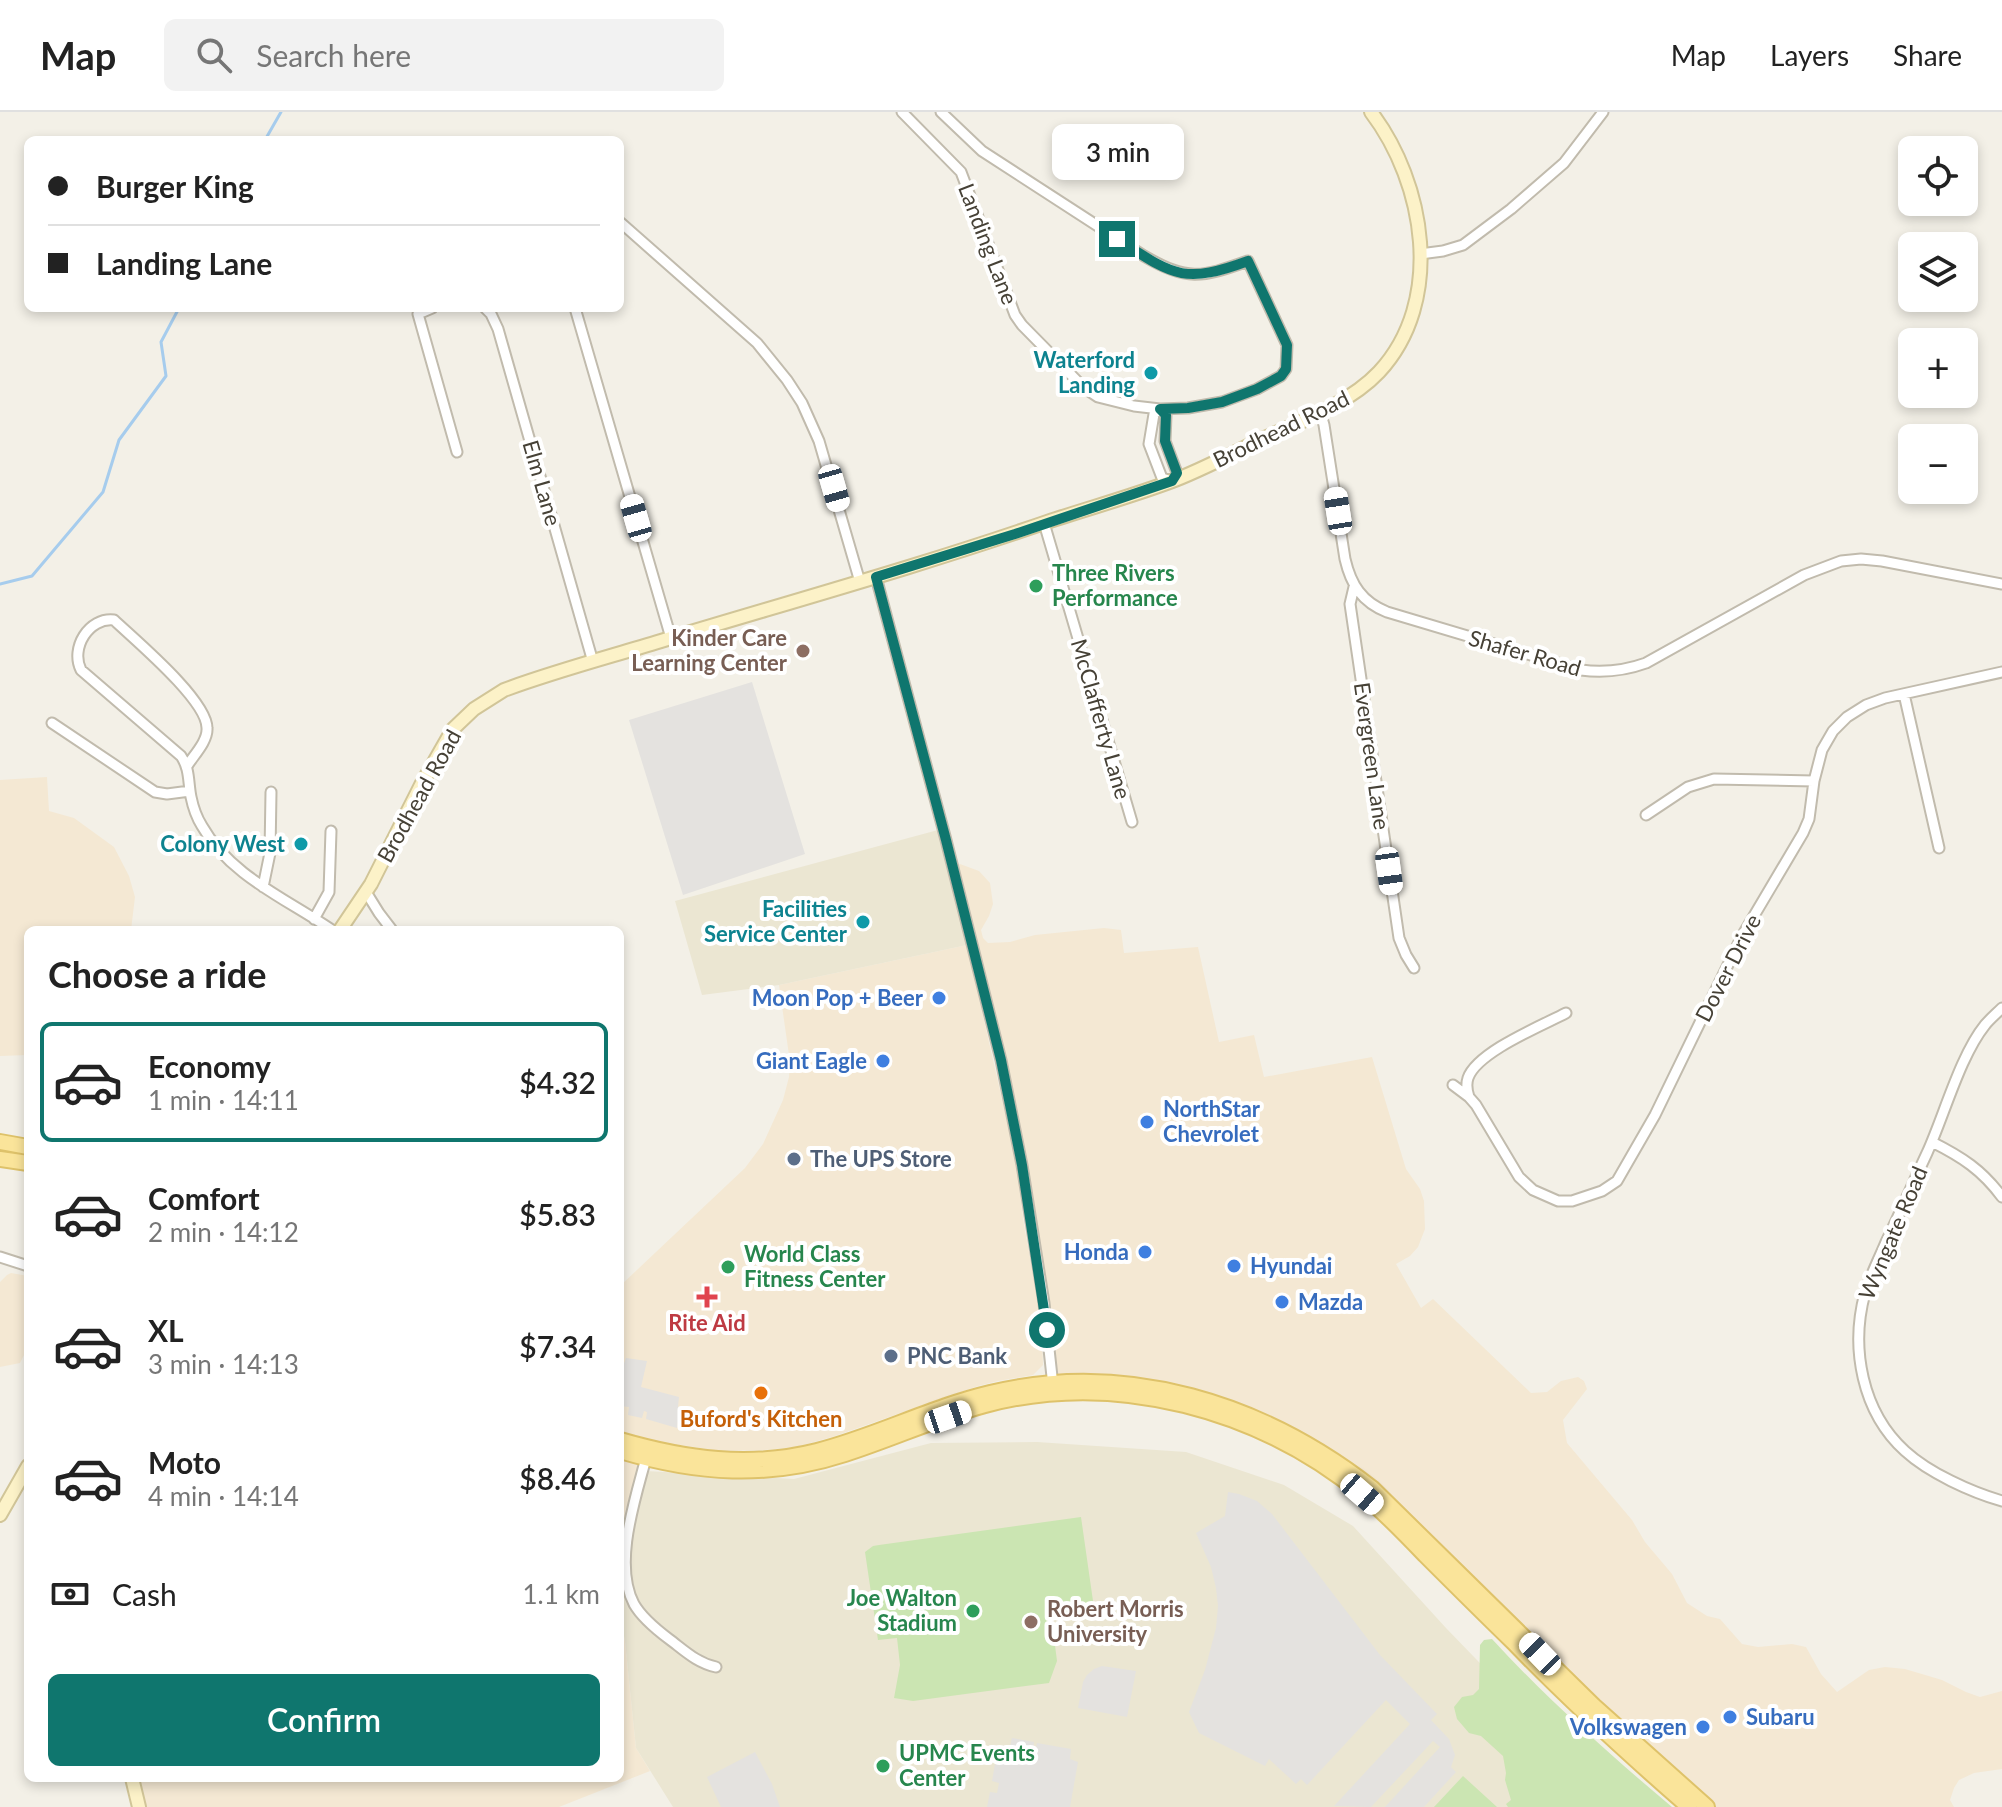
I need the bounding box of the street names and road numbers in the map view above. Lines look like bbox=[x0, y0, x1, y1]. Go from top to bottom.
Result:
street label: Landing Lane bbox=[953, 179, 1024, 308]
street label: Brodhead Road bbox=[1208, 384, 1353, 473]
street label: Elm Lane bbox=[517, 437, 568, 529]
street label: Shafer Road bbox=[1466, 624, 1584, 681]
street label: McClafferty Lane bbox=[1066, 636, 1137, 802]
street label: Evergreen Lane bbox=[1349, 680, 1396, 832]
street label: Brodhead Road bbox=[371, 725, 466, 867]
street label: Dover Drive bbox=[1689, 910, 1766, 1026]
street label: Wyngate Road bbox=[1852, 1162, 1933, 1304]

